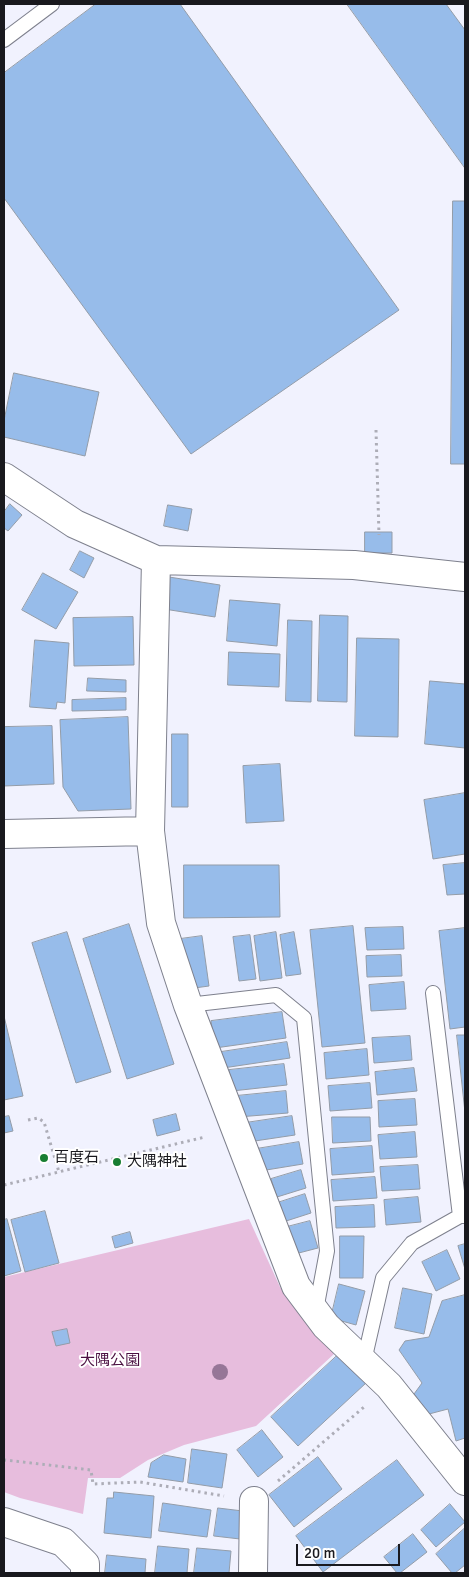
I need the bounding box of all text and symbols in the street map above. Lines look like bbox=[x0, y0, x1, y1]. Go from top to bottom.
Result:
place label: 百度石 bbox=[54, 1149, 99, 1167]
marker: 百度石 bbox=[38, 1152, 50, 1164]
place label: 大隅神社 bbox=[127, 1153, 187, 1171]
marker: 大隅神社 bbox=[111, 1156, 123, 1168]
park label: 大隅公園 bbox=[80, 1352, 140, 1370]
scale bar bbox=[299, 1534, 403, 1566]
text: 20 m bbox=[304, 1544, 335, 1562]

